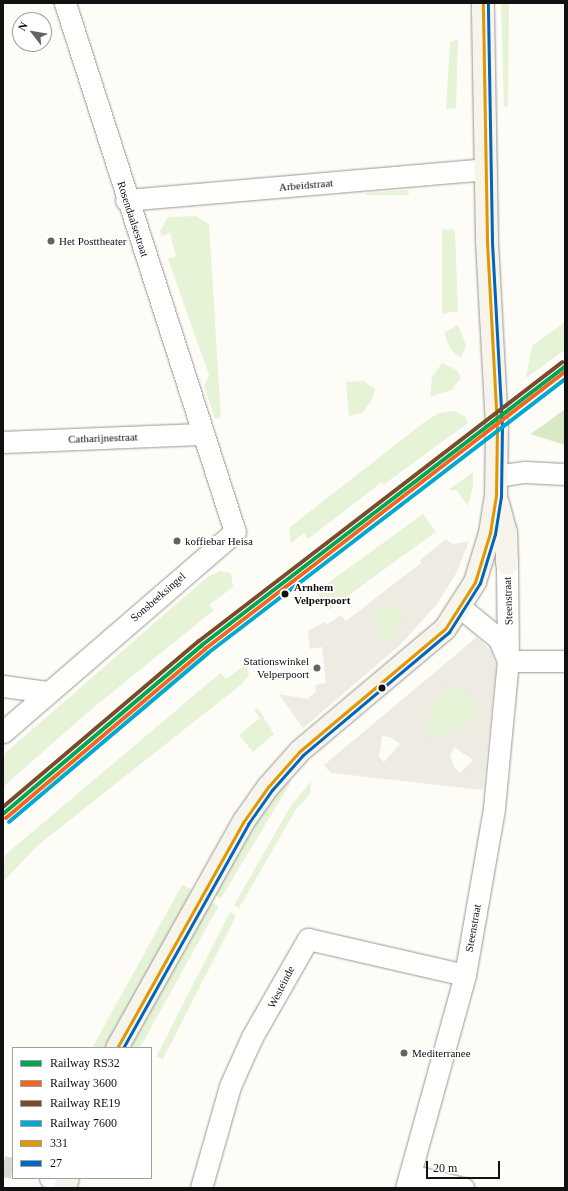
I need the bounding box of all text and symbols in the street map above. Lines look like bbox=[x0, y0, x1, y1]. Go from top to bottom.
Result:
north arrow bbox=[12, 12, 52, 52]
text: N bbox=[15, 20, 30, 33]
street label: Arbeidstraat bbox=[278, 176, 334, 194]
street label: Rosendaalsestraat bbox=[115, 179, 151, 259]
place label: Het Posttheater bbox=[59, 234, 127, 248]
marker: Het Posttheater bbox=[46, 236, 56, 246]
street label: Catharijnestraat bbox=[68, 430, 138, 446]
place label: koffiebar Heisa bbox=[185, 534, 253, 548]
marker: koffiebar Heisa bbox=[172, 536, 182, 546]
street label: Sonsbeeksingel bbox=[128, 570, 188, 624]
street label: Steenstraat bbox=[501, 577, 515, 625]
place label: Arnhem Velperpoort bbox=[294, 581, 350, 607]
marker: Arnhem Velperpoort bbox=[279, 588, 291, 600]
place label: Stationswinkel Velperpoort bbox=[244, 655, 309, 681]
marker: Stationswinkel Velperpoort bbox=[312, 663, 322, 673]
unlabelled marker bbox=[377, 683, 387, 693]
street label: Steenstraat bbox=[462, 903, 484, 953]
street label: Westeinde bbox=[265, 964, 297, 1010]
place label: Mediterranee bbox=[412, 1046, 471, 1060]
legend bbox=[12, 1047, 152, 1179]
marker: Mediterranee bbox=[399, 1048, 409, 1058]
text: Railway RS32 bbox=[50, 1056, 120, 1070]
text: Railway 3600 bbox=[50, 1076, 117, 1090]
text: Railway RE19 bbox=[50, 1096, 120, 1110]
text: Railway 7600 bbox=[50, 1116, 117, 1130]
text: 331 bbox=[50, 1136, 68, 1150]
scale bar bbox=[428, 1153, 502, 1179]
text: 27 bbox=[50, 1156, 62, 1170]
text: 20 m bbox=[433, 1161, 457, 1175]

